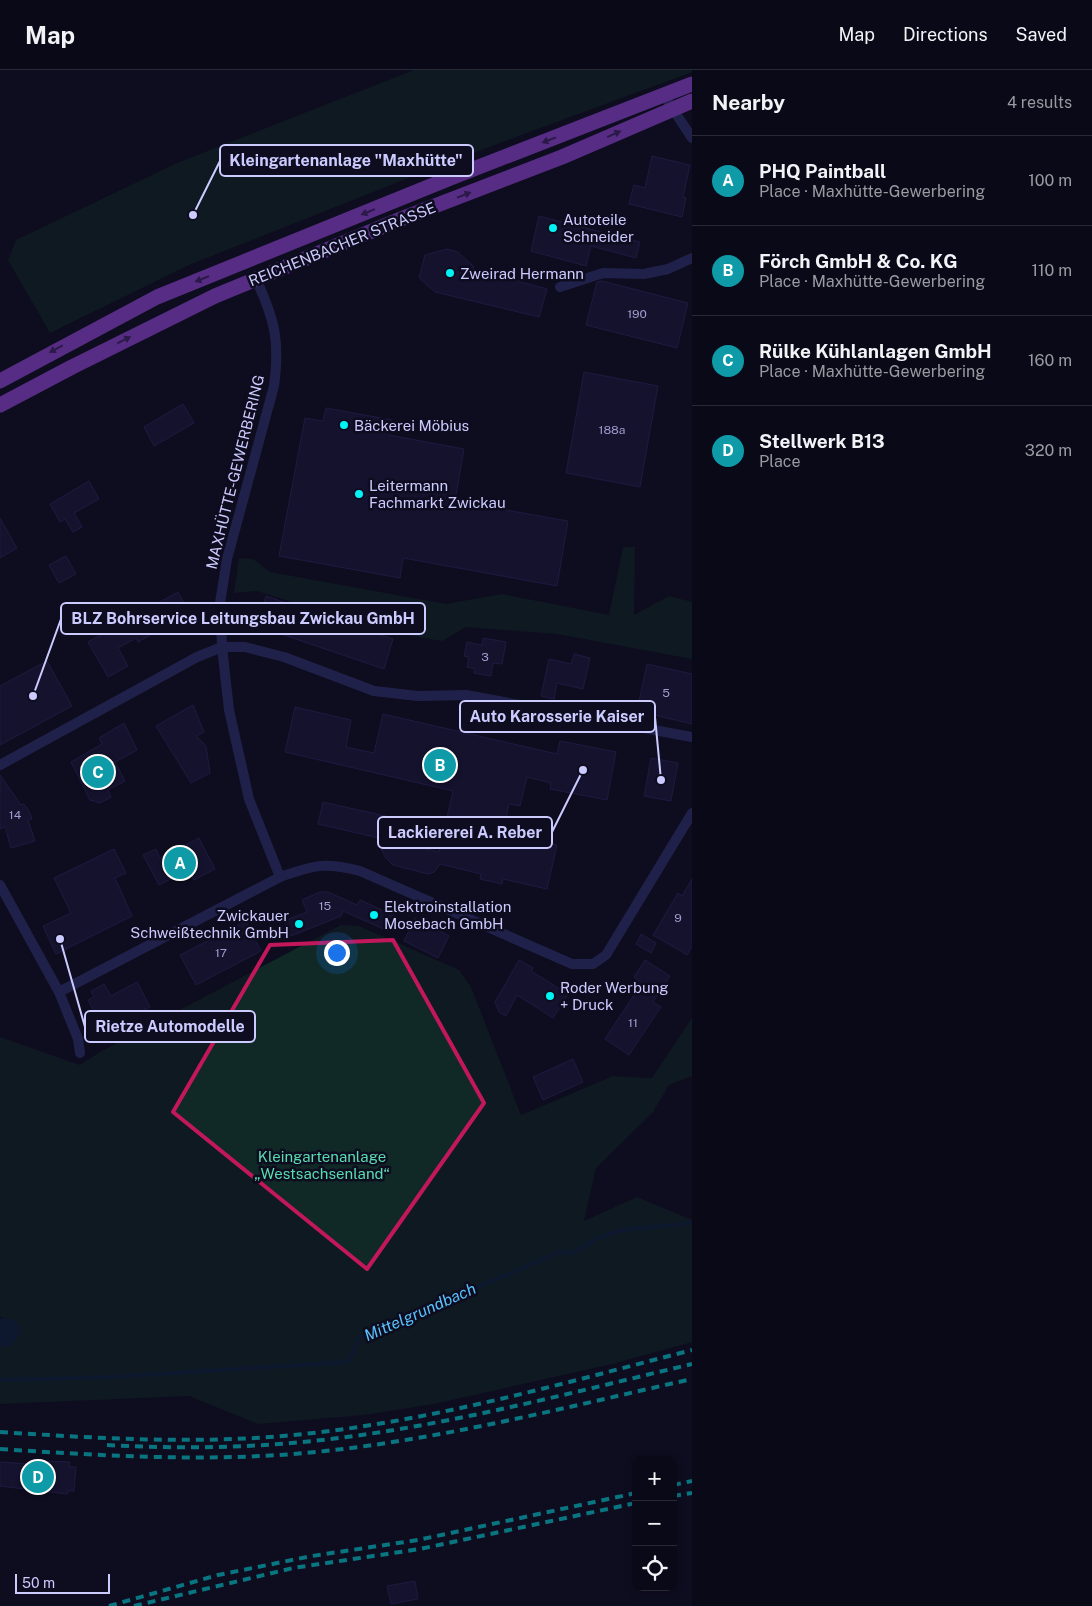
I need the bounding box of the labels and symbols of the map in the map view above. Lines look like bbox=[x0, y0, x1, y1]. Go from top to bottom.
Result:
one-way arrow bbox=[607, 129, 621, 137]
one-way arrow bbox=[541, 137, 556, 144]
callout: Kleingartenanlage "Maxhütte" bbox=[220, 145, 473, 176]
text: Kleingartenanlage "Maxhütte" bbox=[229, 151, 463, 170]
one-way arrow bbox=[457, 190, 471, 198]
street label: REICHENBACHER STRASSE bbox=[246, 199, 438, 289]
one-way arrow bbox=[361, 208, 376, 216]
place label: Autoteile Schneider bbox=[563, 211, 634, 245]
marker: Autoteile Schneider bbox=[547, 222, 559, 234]
place label: Zweirad Hermann bbox=[460, 265, 584, 282]
marker: Zweirad Hermann bbox=[444, 267, 456, 279]
one-way arrow bbox=[195, 275, 209, 283]
house number: 190 bbox=[627, 307, 647, 321]
one-way arrow bbox=[117, 336, 131, 344]
one-way arrow bbox=[49, 345, 63, 353]
street label: MAXHÜTTE-GEWERBERING bbox=[202, 373, 267, 571]
place label: Bäckerei Möbius bbox=[354, 417, 469, 434]
marker: Bäckerei Möbius bbox=[338, 419, 350, 431]
house number: 188a bbox=[599, 423, 625, 437]
place label: Leitermann Fachmarkt Zwickau bbox=[369, 477, 506, 511]
marker: Leitermann Fachmarkt Zwickau bbox=[353, 488, 365, 500]
callout: BLZ Bohrservice Leitungsbau Zwickau GmbH bbox=[61, 603, 425, 634]
text: BLZ Bohrservice Leitungsbau Zwickau GmbH bbox=[71, 609, 415, 628]
house number: 3 bbox=[481, 650, 489, 664]
house number: 5 bbox=[662, 686, 670, 700]
callout: Auto Karosserie Kaiser bbox=[460, 701, 655, 732]
text: Auto Karosserie Kaiser bbox=[470, 707, 645, 726]
pin: B bbox=[424, 746, 456, 784]
pin: C bbox=[82, 753, 114, 791]
house number: 14 bbox=[9, 808, 22, 822]
callout: Lackiererei A. Reber bbox=[378, 817, 552, 848]
text: Lackiererei A. Reber bbox=[388, 823, 543, 842]
pin: A bbox=[164, 844, 196, 882]
place label: Elektroinstallation Mosebach GmbH bbox=[384, 898, 511, 932]
house number: 15 bbox=[319, 899, 332, 913]
place label: Zwickauer Schweißtechnik GmbH bbox=[130, 907, 289, 941]
marker: Elektroinstallation Mosebach GmbH bbox=[368, 909, 380, 921]
house number: 9 bbox=[674, 911, 682, 925]
marker: Zwickauer Schweißtechnik GmbH bbox=[293, 918, 305, 930]
your location bbox=[324, 940, 350, 966]
house number: 17 bbox=[215, 946, 227, 960]
place label: Roder Werbung + Druck bbox=[560, 979, 669, 1013]
marker: Roder Werbung + Druck bbox=[544, 990, 556, 1002]
callout: Rietze Automodelle bbox=[85, 1011, 255, 1042]
house number: 11 bbox=[628, 1016, 638, 1030]
text: Rietze Automodelle bbox=[95, 1017, 245, 1036]
park label: Kleingartenanlage „Westsachsenland“ bbox=[254, 1148, 390, 1182]
water label: Mittelgrundbach bbox=[361, 1279, 479, 1345]
pin: D bbox=[22, 1458, 54, 1496]
scale bar bbox=[15, 1571, 110, 1594]

